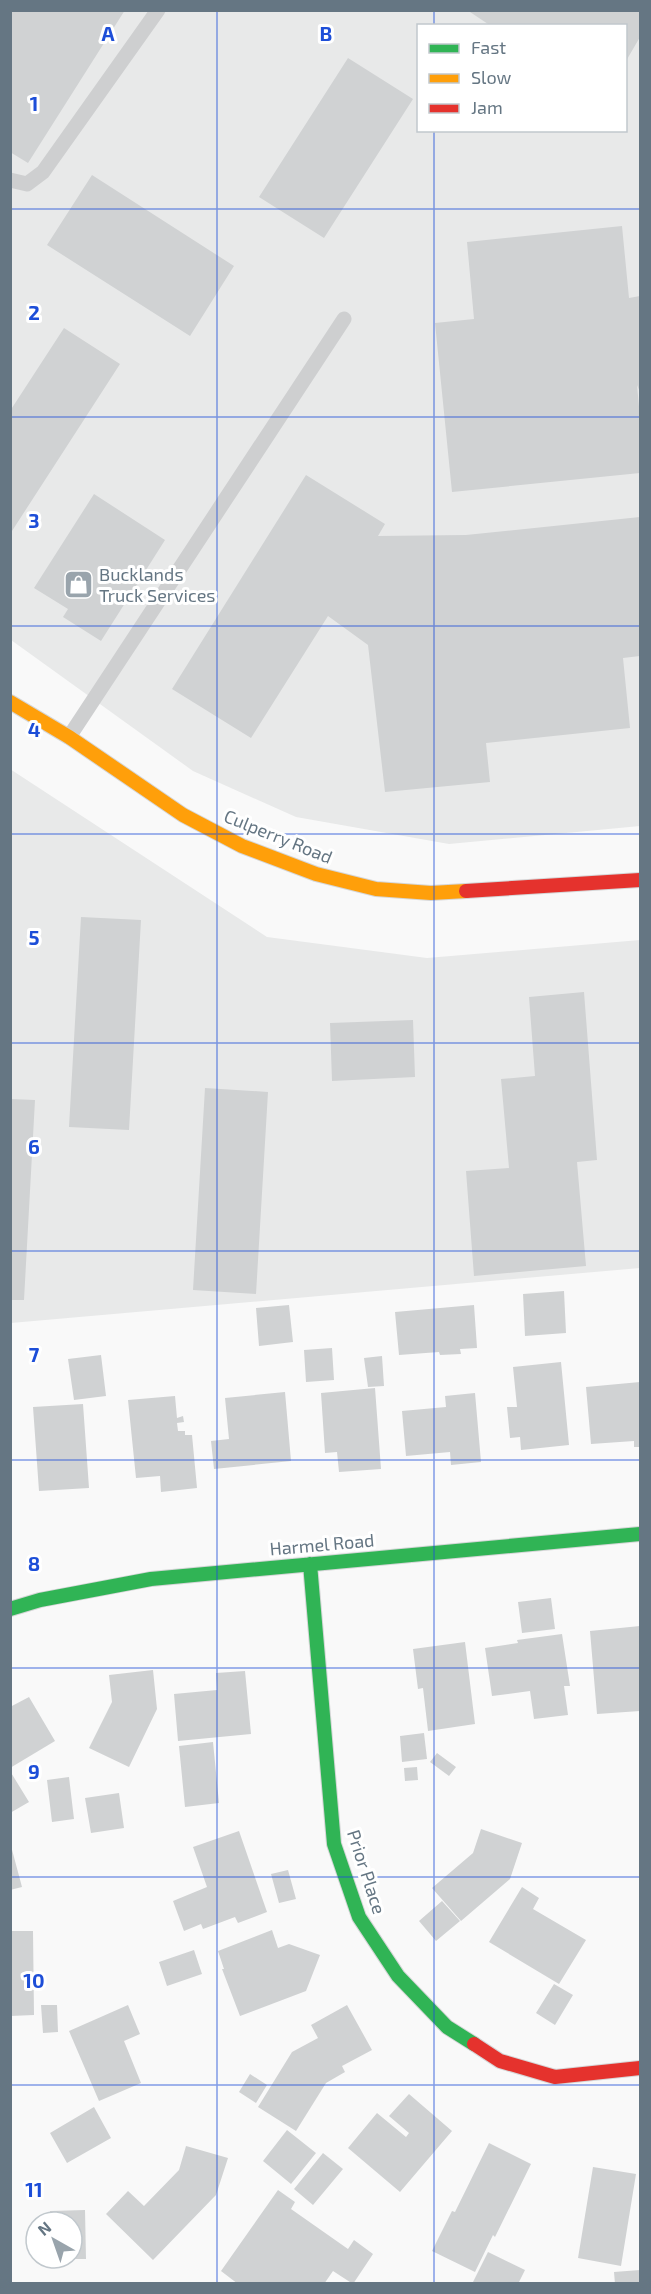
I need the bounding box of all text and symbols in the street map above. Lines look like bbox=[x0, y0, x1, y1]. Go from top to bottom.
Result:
text: A bbox=[101, 21, 115, 45]
text: B bbox=[320, 21, 332, 45]
legend bbox=[417, 24, 627, 132]
text: Fast bbox=[471, 36, 506, 58]
text: Slow bbox=[471, 66, 512, 88]
text: 1 bbox=[30, 91, 38, 115]
text: Jam bbox=[471, 96, 503, 118]
text: 2 bbox=[28, 300, 40, 324]
text: 3 bbox=[28, 508, 40, 532]
place label: Bucklands Truck Services bbox=[99, 563, 216, 606]
shop icon: Bucklands Truck Services bbox=[62, 569, 94, 601]
text: 4 bbox=[28, 717, 41, 741]
street label: Culperry Road bbox=[221, 804, 336, 868]
text: 5 bbox=[28, 925, 40, 949]
text: 6 bbox=[28, 1134, 40, 1158]
text: 7 bbox=[29, 1342, 40, 1366]
street label: Harmel Road bbox=[269, 1528, 375, 1560]
text: 8 bbox=[28, 1551, 40, 1575]
text: 9 bbox=[28, 1759, 40, 1783]
street label: Prior Place bbox=[343, 1827, 391, 1917]
text: 10 bbox=[23, 1968, 45, 1992]
text: 11 bbox=[25, 2177, 43, 2201]
north arrow bbox=[24, 2210, 84, 2270]
text: N bbox=[34, 2217, 55, 2239]

